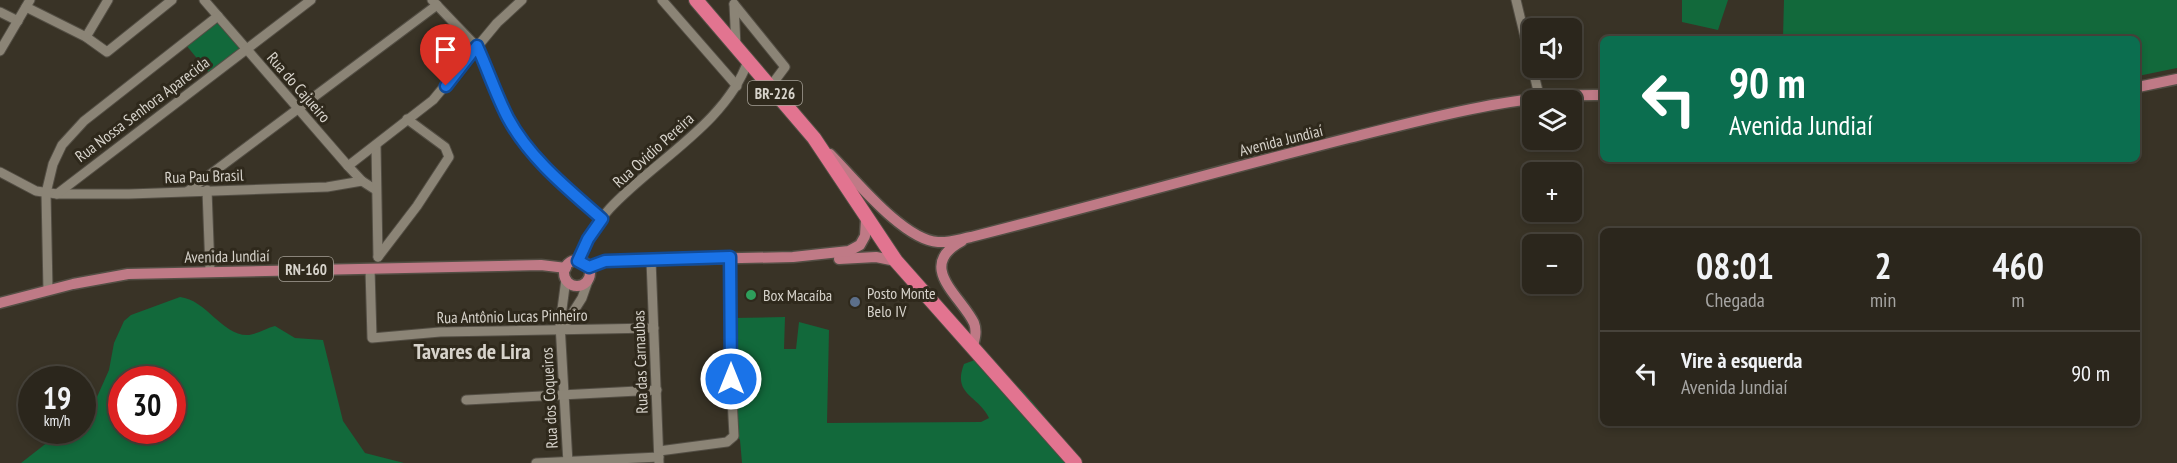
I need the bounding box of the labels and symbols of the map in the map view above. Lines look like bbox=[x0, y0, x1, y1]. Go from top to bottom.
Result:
pin bbox=[420, 24, 471, 86]
street label: Rua do Cajueiro bbox=[263, 48, 335, 126]
street label: Rua Nossa Senhora Aparecida bbox=[71, 52, 213, 166]
road number: BR-226 bbox=[748, 81, 802, 105]
street label: Rua Ovidio Pereira bbox=[608, 108, 698, 192]
street label: Avenida Jundiaí bbox=[1237, 120, 1325, 160]
street label: Rua Pau Brasil bbox=[164, 165, 244, 187]
street label: Avenida Jundiaí bbox=[184, 245, 270, 267]
road number: RN-160 bbox=[279, 257, 333, 281]
place label: Posto Monte Belo IV bbox=[867, 283, 936, 321]
place label: Box Macaíba bbox=[763, 285, 832, 305]
marker: Box Macaíba bbox=[744, 288, 758, 302]
marker: Posto Monte Belo IV bbox=[848, 295, 862, 309]
street label: Rua Antônio Lucas Pinheiro bbox=[436, 305, 588, 327]
street label: Rua das Carnaubas bbox=[628, 310, 652, 414]
district label: Tavares de Lira bbox=[413, 337, 531, 365]
street label: Rua dos Coqueiros bbox=[536, 347, 562, 449]
position arrow bbox=[699, 347, 763, 411]
speed limit sign: 30 bbox=[108, 366, 186, 444]

